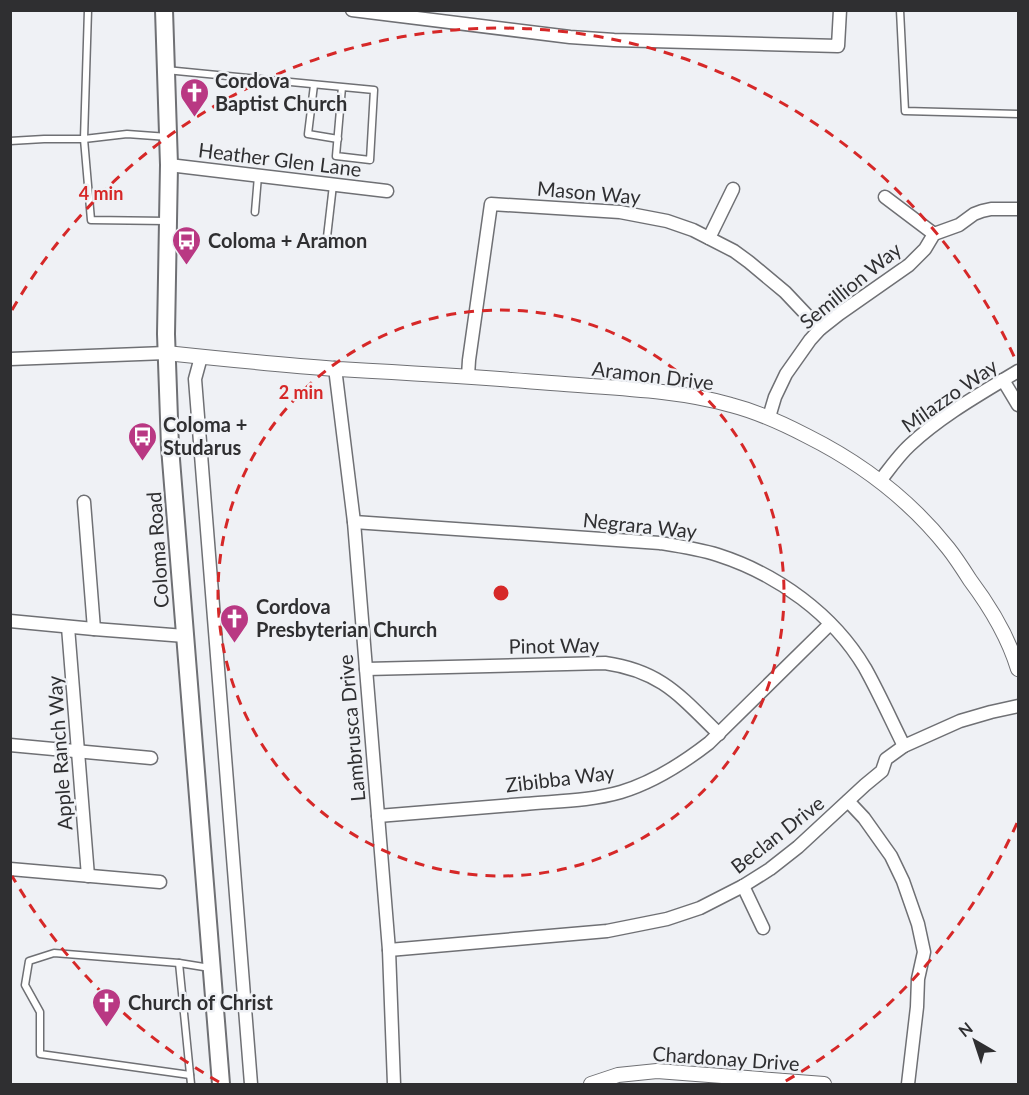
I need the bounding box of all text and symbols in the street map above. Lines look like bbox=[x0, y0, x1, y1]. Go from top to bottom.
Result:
place label: Cordova Baptist Church bbox=[215, 68, 347, 115]
church icon: Cordova Baptist Church bbox=[178, 76, 210, 118]
street label: Heather Glen Lane bbox=[197, 137, 363, 181]
street label: Mason Way bbox=[536, 176, 642, 209]
text: 4 min bbox=[79, 182, 123, 204]
bus stop icon: Coloma + Aramon bbox=[171, 224, 203, 266]
place label: Coloma + Aramon bbox=[208, 228, 367, 252]
street label: Semillion Way bbox=[794, 236, 906, 333]
street label: Milazzo Way bbox=[896, 353, 1002, 437]
street label: Aramon Drive bbox=[591, 356, 715, 394]
text: 2 min bbox=[279, 381, 323, 403]
place label: Coloma + Studarus bbox=[163, 412, 247, 459]
bus stop icon: Coloma + Studarus bbox=[126, 420, 158, 462]
street label: Coloma Road bbox=[141, 491, 173, 609]
street label: Negrara Way bbox=[582, 507, 699, 543]
centre of rings bbox=[491, 583, 511, 603]
place label: Cordova Presbyterian Church bbox=[256, 594, 437, 641]
church icon: Cordova Presbyterian Church bbox=[219, 602, 251, 644]
street label: Pinot Way bbox=[508, 632, 600, 658]
street label: Lambrusca Drive bbox=[333, 654, 369, 802]
street label: Apple Ranch Way bbox=[42, 674, 76, 831]
street label: Zibibba Way bbox=[504, 759, 617, 797]
street label: Beclan Drive bbox=[726, 790, 828, 878]
church icon: Church of Christ bbox=[91, 986, 123, 1028]
place label: Church of Christ bbox=[128, 990, 273, 1014]
north arrow bbox=[945, 1011, 1005, 1071]
text: N bbox=[954, 1018, 976, 1040]
street label: Chardonay Drive bbox=[652, 1041, 800, 1075]

